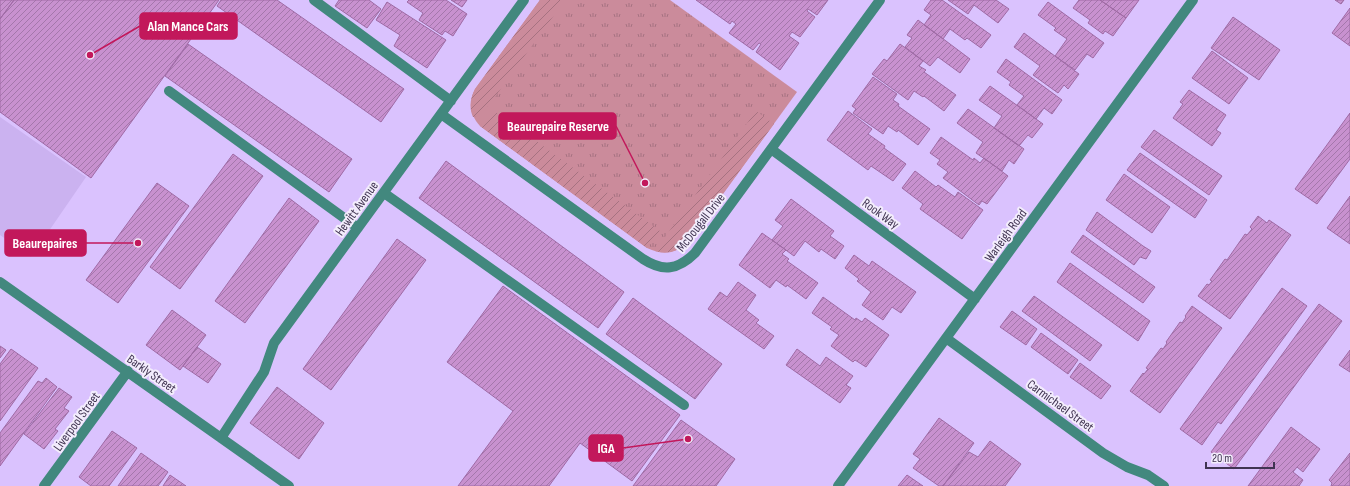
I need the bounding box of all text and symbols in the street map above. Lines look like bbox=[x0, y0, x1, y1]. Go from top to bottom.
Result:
callout: Alan Mance Cars bbox=[140, 13, 237, 39]
text: Alan Mance Cars bbox=[147, 18, 228, 35]
callout: Beaurepaire Reserve bbox=[499, 113, 616, 139]
text: Beaurepaire Reserve bbox=[507, 118, 609, 135]
street label: Hewitt Avenue bbox=[332, 178, 382, 239]
street label: McDougall Drive bbox=[673, 190, 729, 255]
street label: Rook Way bbox=[859, 195, 902, 233]
street label: Warleigh Road bbox=[981, 206, 1030, 265]
callout: Beaurepaires bbox=[5, 230, 86, 256]
text: Beaurepaires bbox=[13, 235, 77, 252]
street label: Barkly Street bbox=[124, 351, 179, 397]
street label: Carmichael Street bbox=[1024, 376, 1097, 435]
street label: Liverpool Street bbox=[50, 389, 104, 454]
callout: IGA bbox=[589, 435, 623, 461]
text: IGA bbox=[597, 440, 615, 457]
scale bar bbox=[1206, 444, 1274, 470]
text: 20 m bbox=[1212, 451, 1232, 466]

